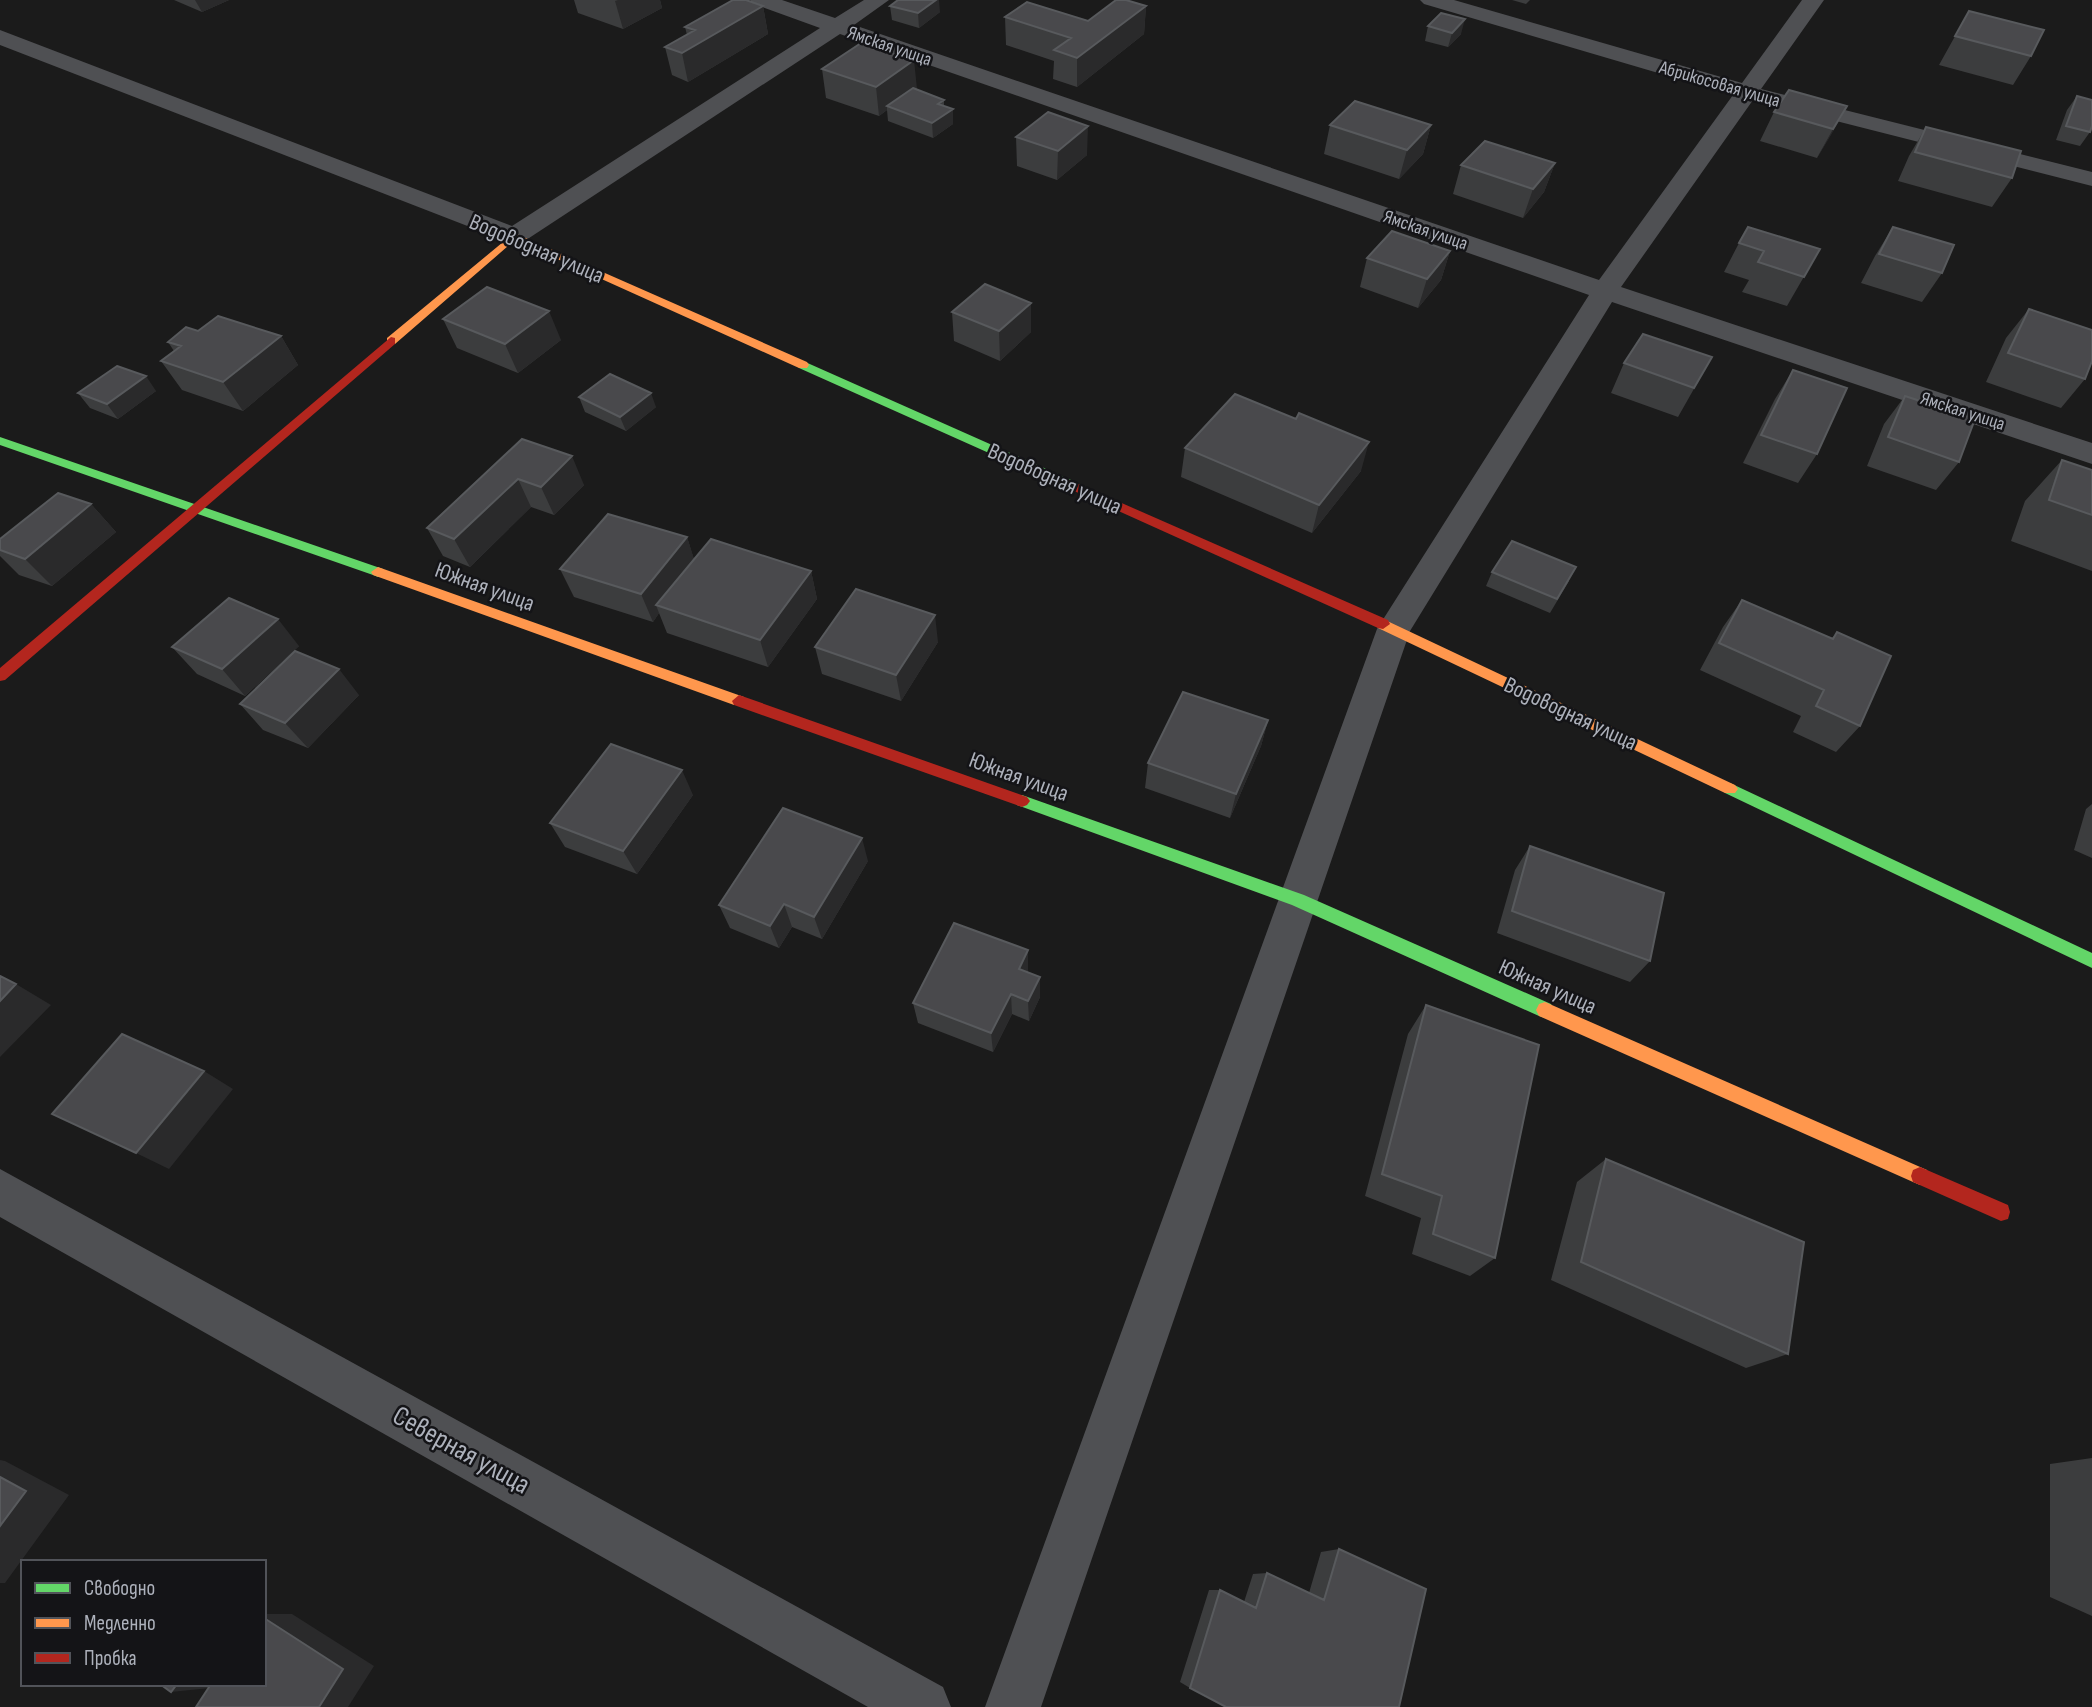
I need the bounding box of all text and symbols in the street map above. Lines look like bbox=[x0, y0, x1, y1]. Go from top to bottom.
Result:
street label: Ямская улица bbox=[844, 21, 935, 72]
street label: Абрикосовая улица bbox=[1656, 56, 1783, 113]
street label: Ямская улица bbox=[1380, 205, 1471, 256]
street label: Водоводная улица bbox=[465, 208, 608, 290]
street label: Ямская улица bbox=[1917, 387, 2008, 436]
street label: Водоводная улица bbox=[983, 437, 1126, 521]
street label: Южная улица bbox=[431, 556, 538, 618]
street label: Водоводная улица bbox=[1500, 671, 1642, 757]
street label: Южная улица bbox=[965, 746, 1072, 808]
street label: Южная улица bbox=[1495, 953, 1601, 1021]
street label: Северная улица bbox=[387, 1399, 536, 1501]
legend bbox=[21, 1560, 266, 1686]
text: Свободно bbox=[84, 1576, 155, 1601]
text: Медленно bbox=[84, 1611, 156, 1636]
text: Пробка bbox=[84, 1646, 137, 1671]

